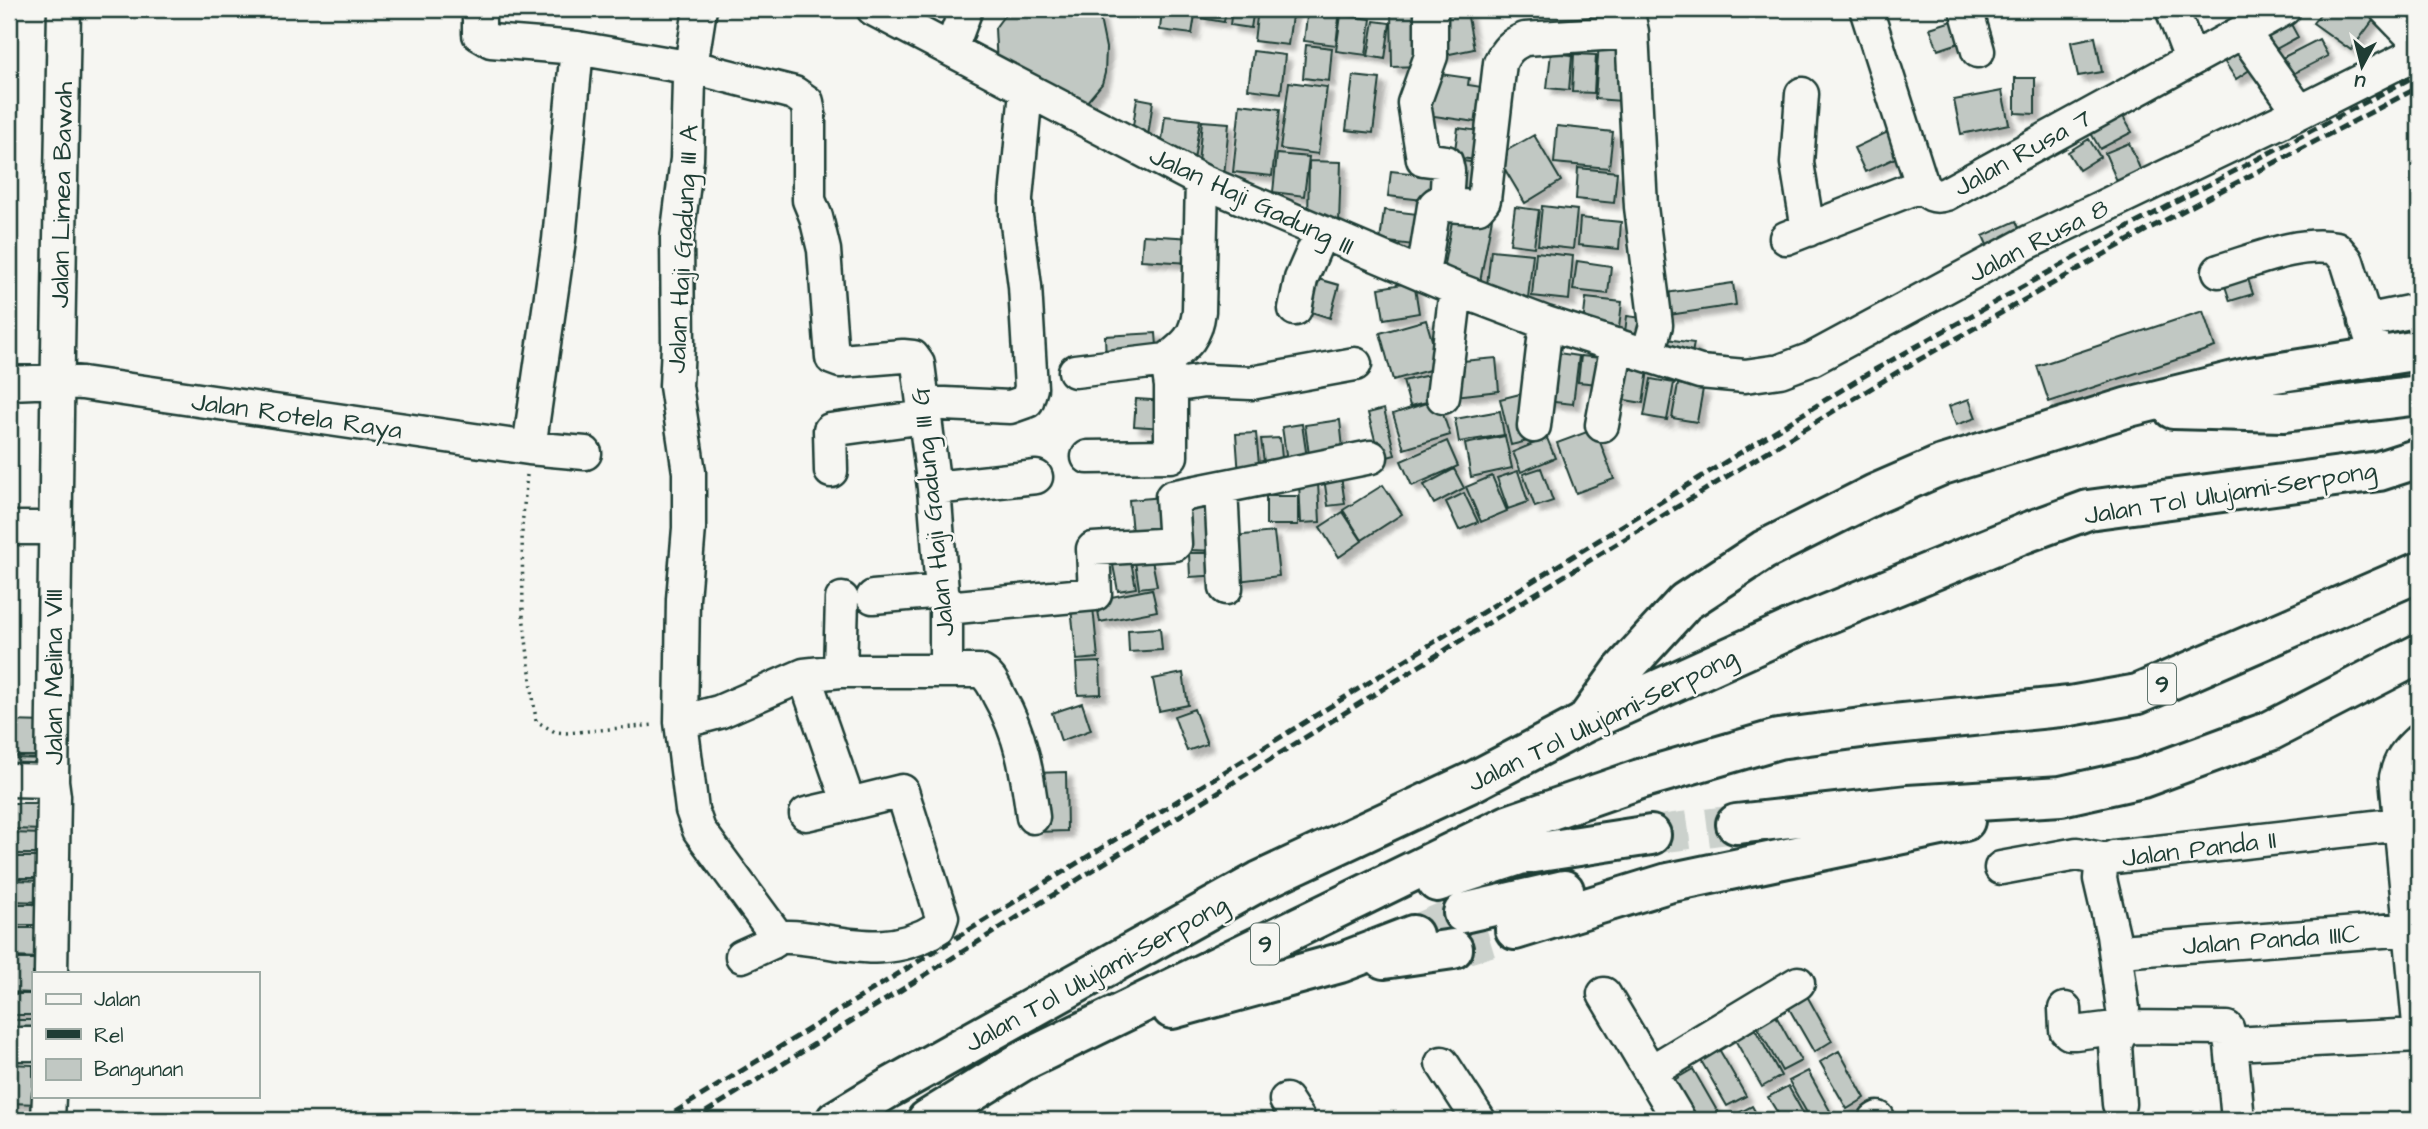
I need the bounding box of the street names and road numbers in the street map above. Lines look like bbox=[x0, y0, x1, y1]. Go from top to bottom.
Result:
street label: Jalan Limea Bawah bbox=[42, 81, 82, 309]
street label: Jalan Rusa 7 bbox=[1947, 100, 2098, 205]
street label: Jalan Haji Gadung III A bbox=[659, 123, 710, 374]
street label: Jalan Haji Gadung III bbox=[1143, 138, 1360, 266]
street label: Jalan Rusa 8 bbox=[1962, 190, 2115, 292]
street label: Jalan Rotela Raya bbox=[189, 383, 405, 451]
street label: Jalan Haji Gadung III G bbox=[902, 385, 966, 638]
street label: Jalan Tol Ulujami–Serpong bbox=[2081, 452, 2379, 536]
street label: Jalan Melina VIII bbox=[36, 589, 72, 765]
street label: Jalan Tol Ulujami–Serpong bbox=[1462, 639, 1744, 803]
road number: 9 bbox=[2148, 664, 2176, 704]
street label: Jalan Panda II bbox=[2120, 822, 2278, 876]
street label: Jalan Tol Ulujami–Serpong bbox=[958, 886, 1235, 1063]
street label: Jalan Panda IIIC bbox=[2181, 916, 2361, 964]
road number: 9 bbox=[1251, 924, 1279, 964]

